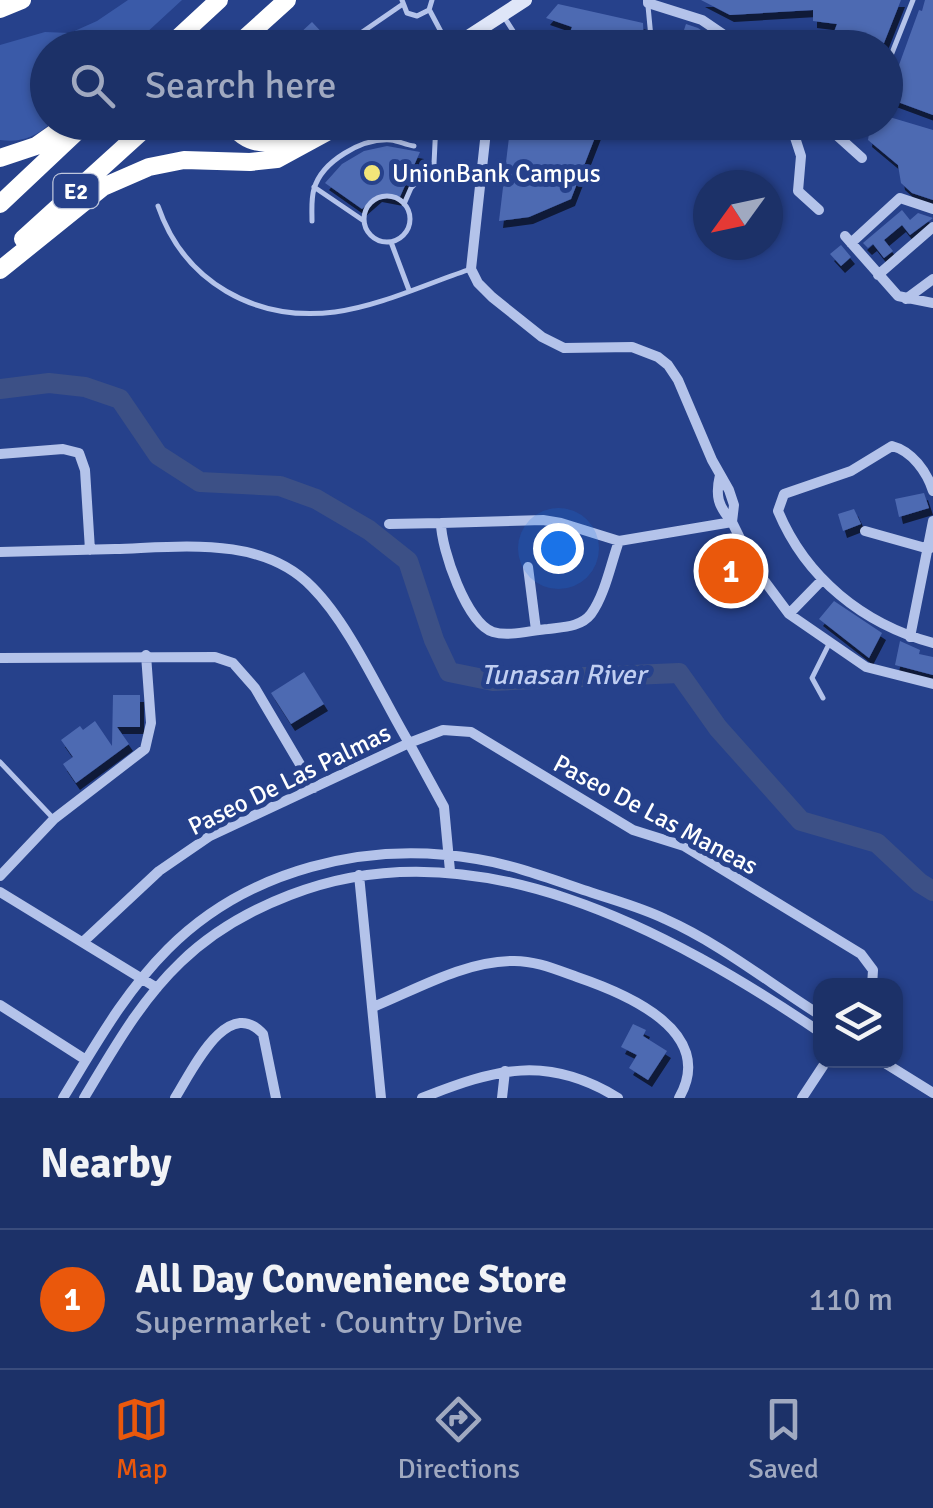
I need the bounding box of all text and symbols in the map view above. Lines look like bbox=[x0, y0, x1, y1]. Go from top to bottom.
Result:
search box bbox=[30, 30, 903, 140]
icon: search bbox=[65, 58, 120, 113]
text: Search here bbox=[145, 62, 337, 109]
place label: UnionBank Campus bbox=[392, 158, 601, 189]
marker: UnionBank Campus bbox=[361, 162, 383, 184]
north arrow bbox=[693, 170, 783, 260]
road number: E2 bbox=[54, 174, 98, 208]
your location bbox=[533, 523, 584, 574]
pin: 1 bbox=[698, 534, 764, 608]
water label: Tunasan River bbox=[481, 658, 649, 692]
street label: Paseo De Las Palmas bbox=[183, 717, 396, 842]
street label: Paseo De Las Maneas bbox=[548, 747, 763, 881]
map controls bbox=[813, 978, 903, 1068]
button: layers bbox=[813, 978, 903, 1068]
text: Nearby bbox=[40, 1138, 172, 1189]
text: All Day Convenience Store bbox=[135, 1256, 567, 1303]
text: 1 bbox=[64, 1280, 81, 1319]
text: 110 m bbox=[809, 1280, 893, 1319]
text: Supermarket · Country Drive bbox=[135, 1303, 523, 1342]
tab: Map bbox=[114, 1392, 169, 1486]
tab: Directions bbox=[398, 1392, 520, 1486]
tab: Saved bbox=[748, 1392, 819, 1486]

